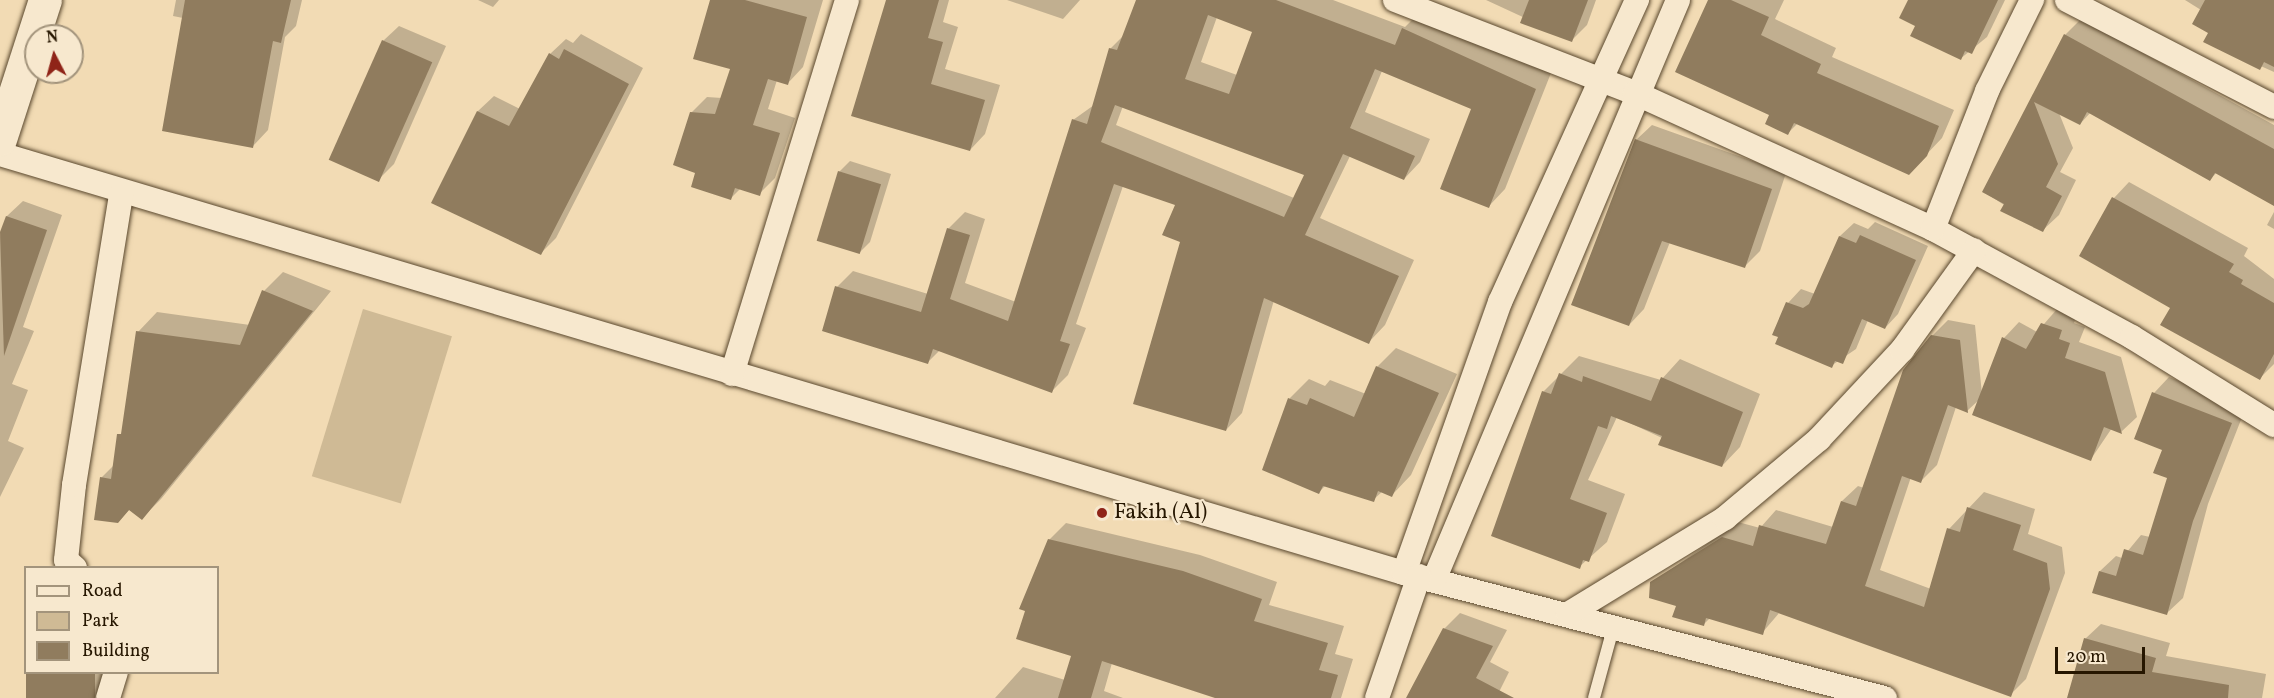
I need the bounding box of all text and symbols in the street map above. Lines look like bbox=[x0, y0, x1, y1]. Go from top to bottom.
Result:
north arrow bbox=[24, 24, 84, 84]
text: N bbox=[45, 27, 59, 50]
place label: Fakih (Al) bbox=[1114, 500, 1207, 526]
marker: Fakih (Al) bbox=[1095, 506, 1109, 520]
legend bbox=[24, 566, 219, 674]
text: Road bbox=[82, 579, 123, 604]
text: Park bbox=[82, 609, 119, 634]
scale bar bbox=[2058, 635, 2148, 673]
text: Building bbox=[82, 639, 150, 664]
text: 20 m bbox=[2066, 645, 2106, 670]

